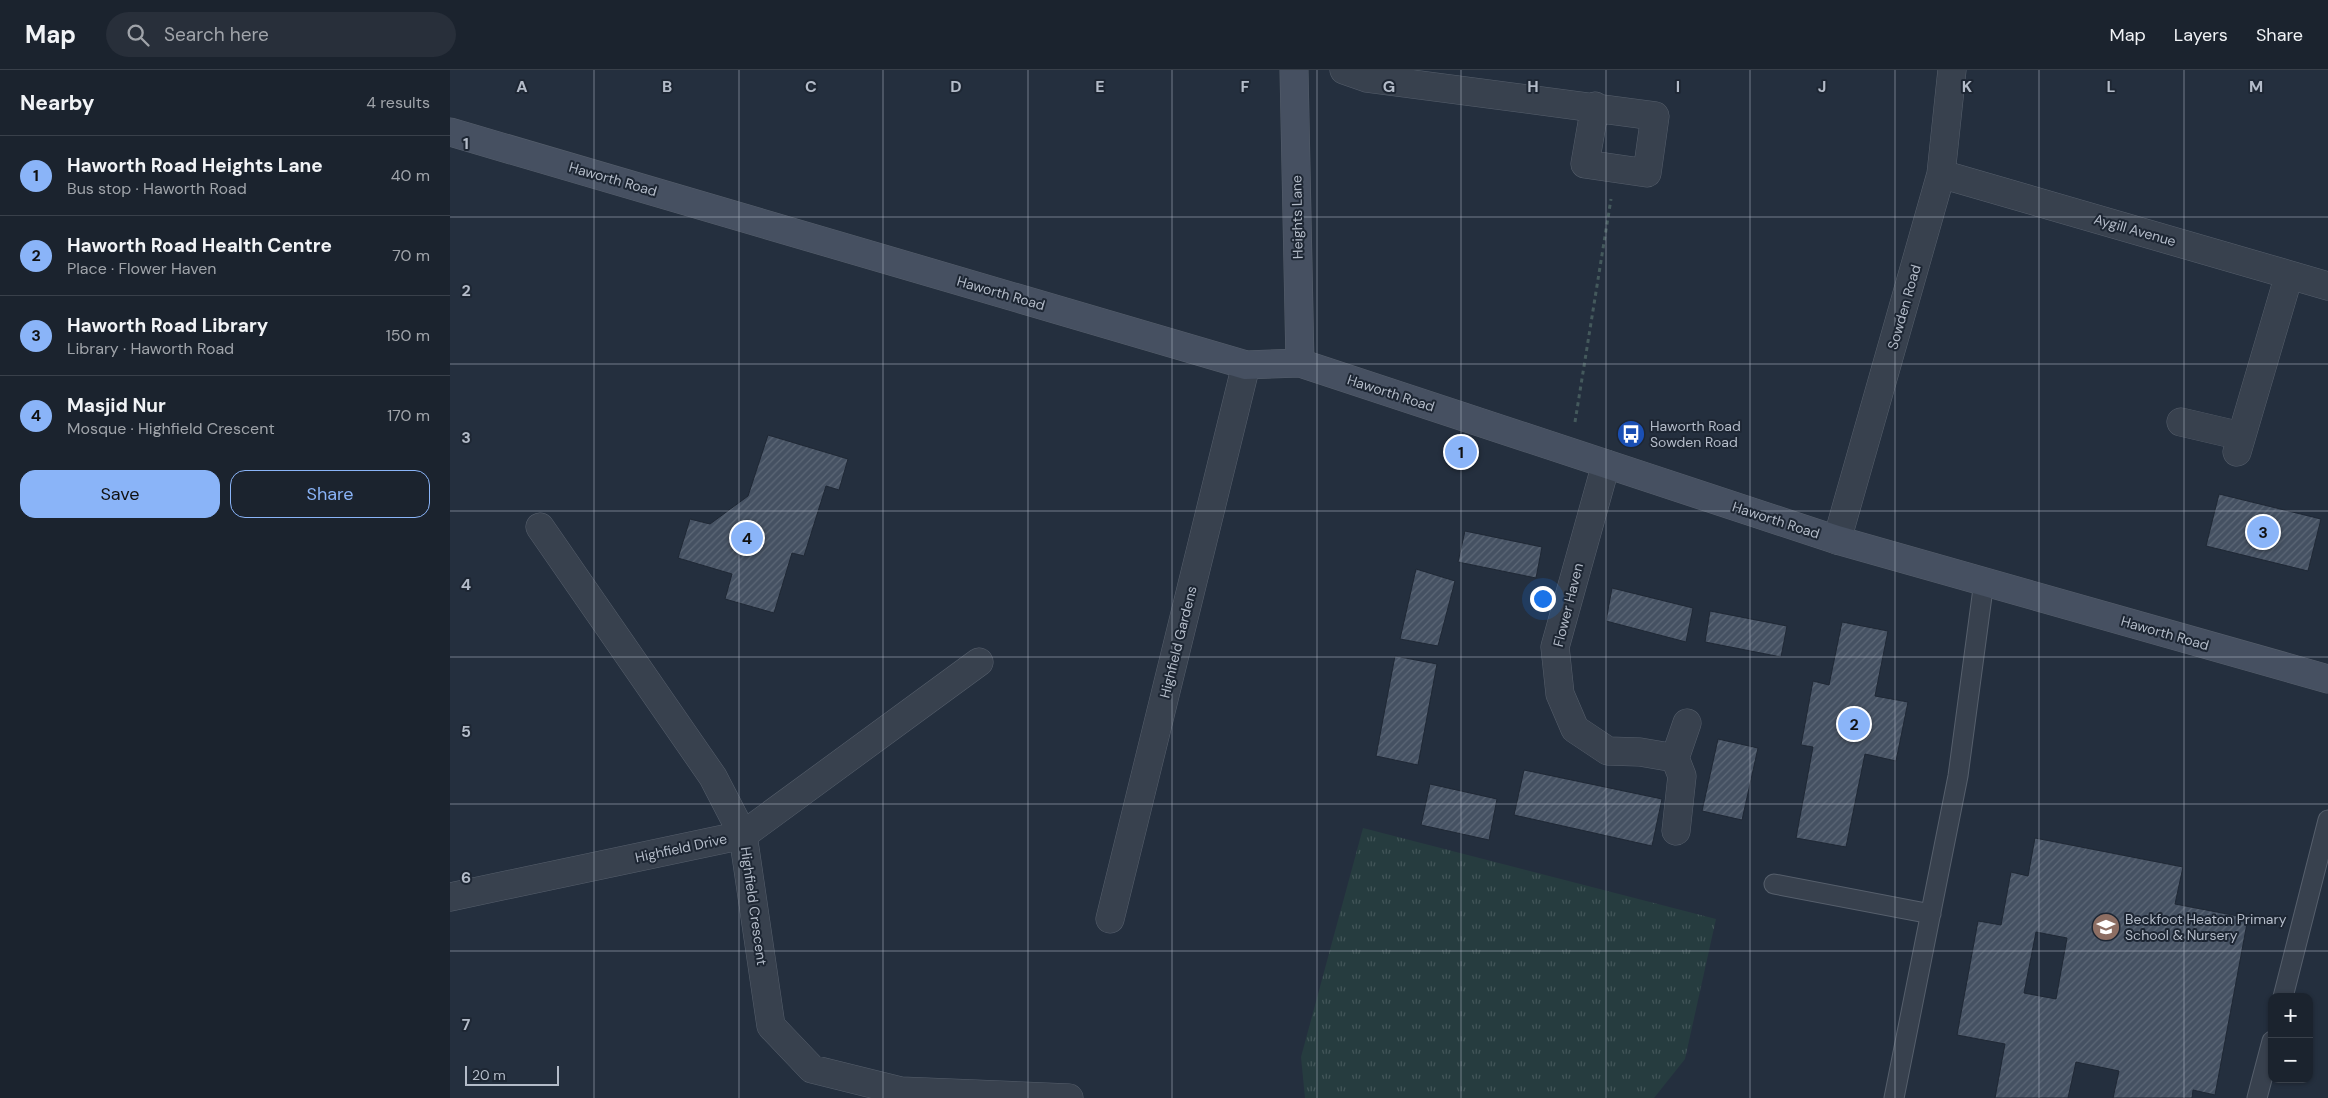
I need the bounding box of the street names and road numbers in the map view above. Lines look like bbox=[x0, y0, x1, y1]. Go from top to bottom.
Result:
street label: Haworth Road bbox=[567, 158, 659, 200]
street label: Heights Lane bbox=[1287, 175, 1307, 259]
street label: Aygill Avenue bbox=[2092, 210, 2178, 250]
street label: Sowden Road bbox=[1883, 262, 1925, 352]
street label: Haworth Road bbox=[955, 272, 1047, 314]
street label: Haworth Road bbox=[1345, 370, 1437, 416]
street label: Haworth Road bbox=[1730, 497, 1822, 543]
street label: Flower Haven bbox=[1549, 561, 1587, 649]
street label: Highfield Gardens bbox=[1155, 584, 1201, 700]
street label: Haworth Road bbox=[2119, 612, 2211, 654]
street label: Highfield Drive bbox=[633, 829, 729, 867]
street label: Highfield Crescent bbox=[737, 846, 771, 966]

